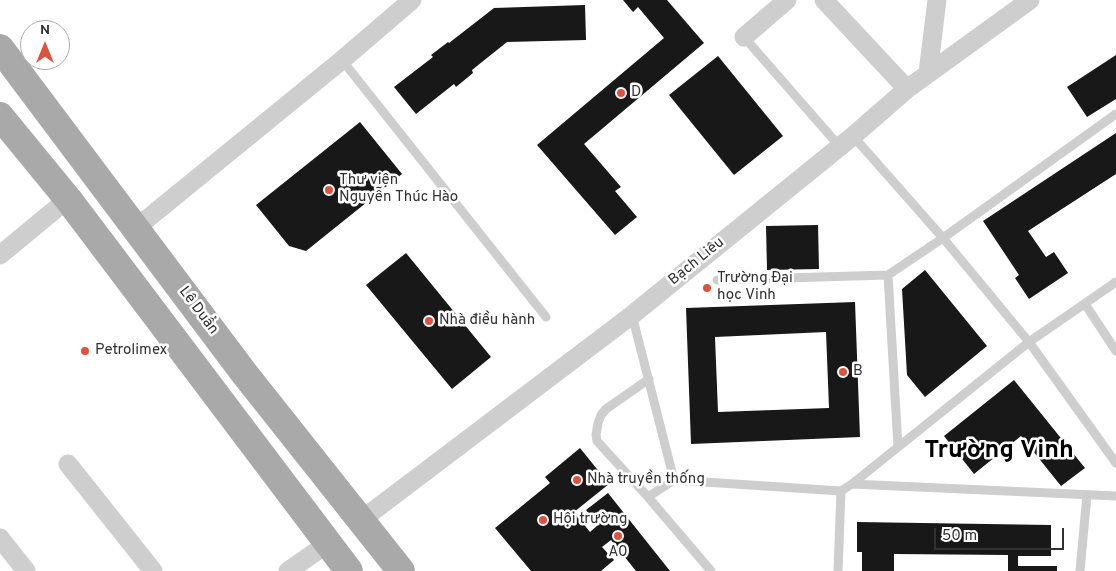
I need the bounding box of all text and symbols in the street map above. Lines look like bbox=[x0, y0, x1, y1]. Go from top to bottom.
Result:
north arrow bbox=[20, 20, 70, 70]
text: N bbox=[40, 22, 50, 39]
place label: D bbox=[631, 84, 641, 102]
marker: D bbox=[615, 87, 627, 99]
place label: Thư viện Nguyễn Thúc Hào bbox=[339, 172, 458, 207]
marker: Thư viện Nguyễn Thúc Hào bbox=[323, 184, 335, 196]
street label: Bạch Liêu bbox=[666, 234, 728, 290]
place label: Trường Đại học Vinh bbox=[717, 270, 793, 305]
marker: Trường Đại học Vinh bbox=[701, 282, 713, 294]
street label: Lê Duẩn bbox=[174, 284, 222, 338]
place label: Nhà điều hành bbox=[439, 312, 535, 330]
marker: Nhà điều hành bbox=[423, 315, 435, 327]
place label: Petrolimex bbox=[95, 342, 167, 360]
marker: Petrolimex bbox=[79, 345, 91, 357]
place label: B bbox=[853, 363, 863, 381]
marker: B bbox=[837, 366, 849, 378]
district label: Trường Vinh bbox=[924, 437, 1074, 467]
place label: Nhà truyền thống bbox=[587, 471, 705, 489]
marker: Nhà truyền thống bbox=[571, 474, 583, 486]
place label: Hội trường bbox=[553, 511, 627, 529]
marker: Hội trường bbox=[537, 514, 549, 526]
scale bar bbox=[936, 518, 1066, 550]
text: 50 m bbox=[942, 527, 977, 546]
marker: A0 bbox=[612, 530, 624, 542]
place label: A0 bbox=[608, 544, 628, 562]

